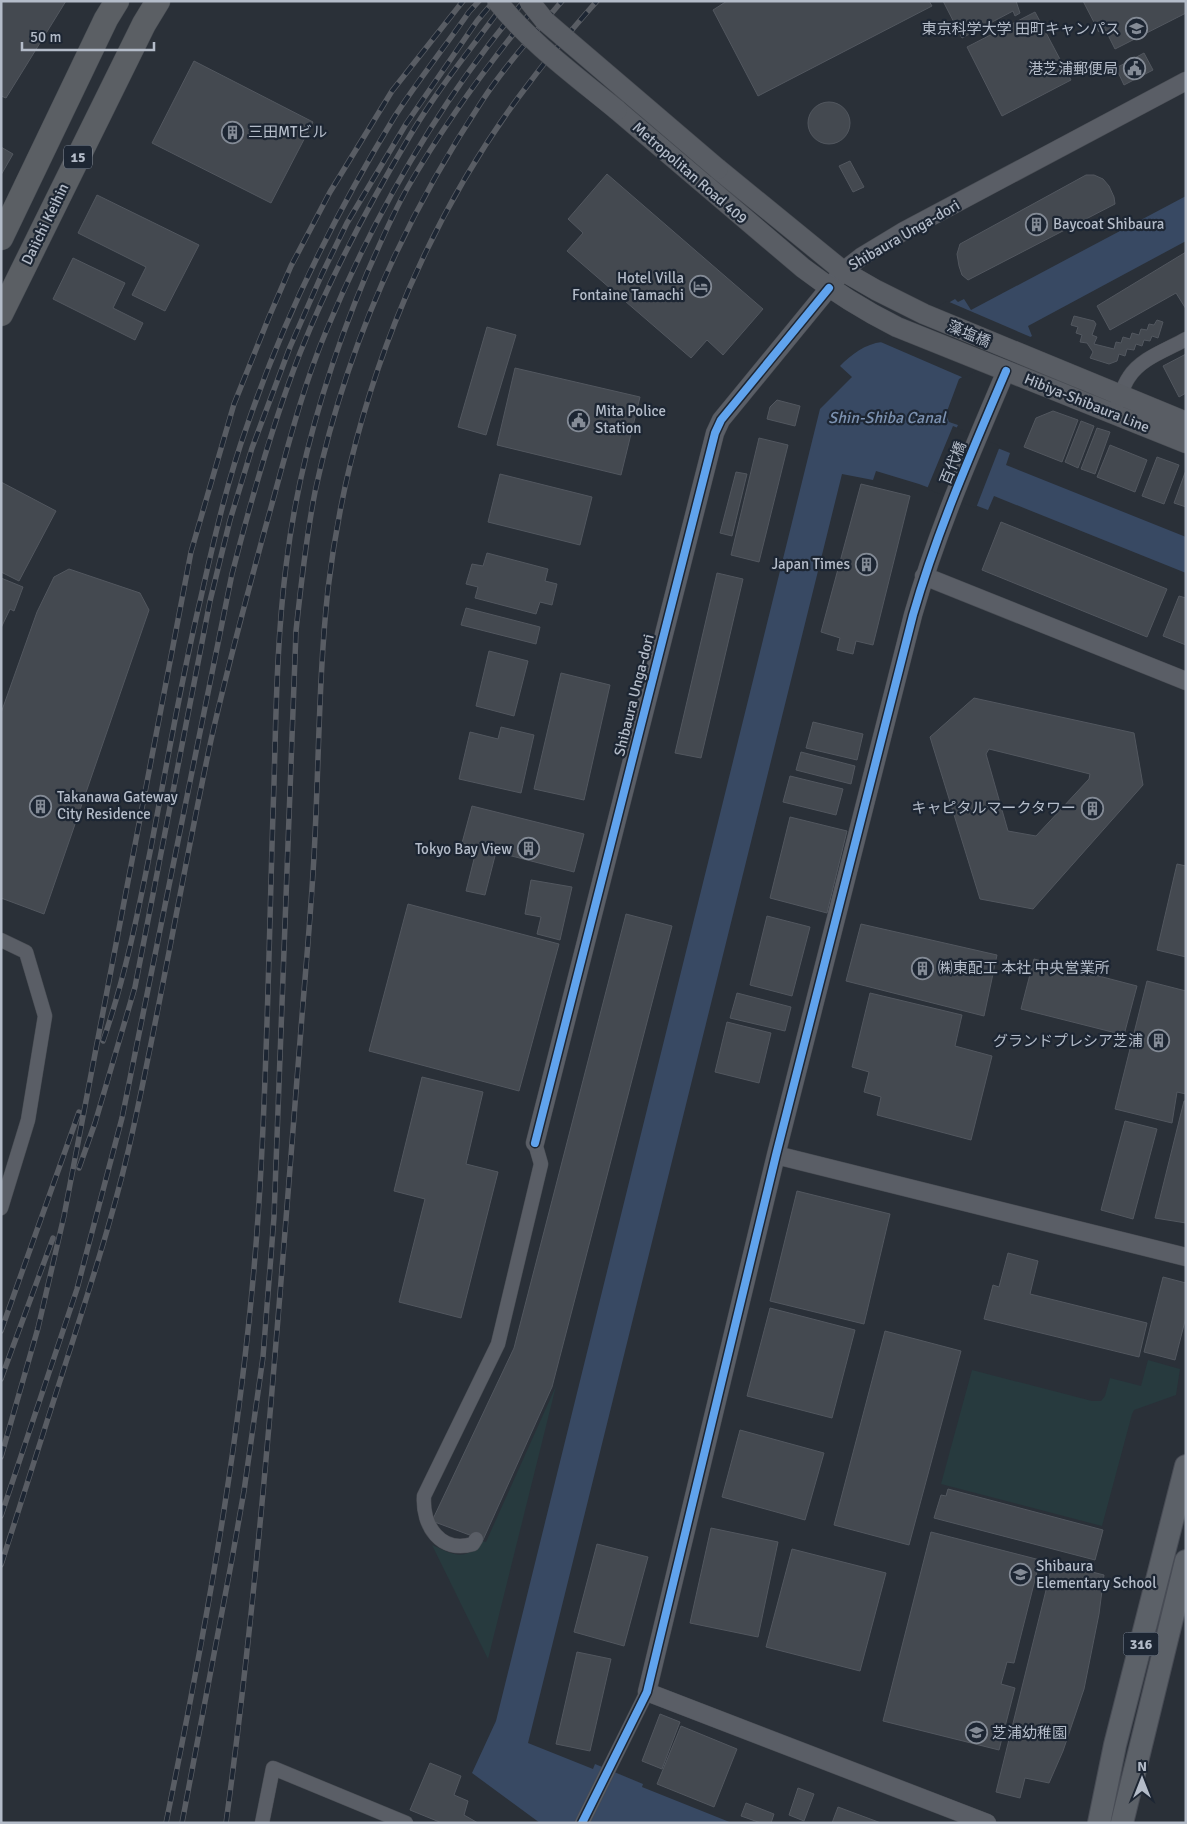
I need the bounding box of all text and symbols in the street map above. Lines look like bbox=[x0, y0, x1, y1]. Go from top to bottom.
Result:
school or university icon: 東京科学大学 田町キャンパス bbox=[1124, 17, 1148, 41]
scale bar bbox=[22, 20, 155, 52]
place label: 東京科学大学 田町キャンパス bbox=[922, 20, 1120, 38]
text: 50 m bbox=[30, 28, 61, 46]
public building icon: 港芝浦郵便局 bbox=[1122, 57, 1146, 81]
place label: 港芝浦郵便局 bbox=[1028, 60, 1118, 78]
street label: Metropolitan Road 409 bbox=[629, 118, 751, 228]
building icon: 三田MTビル bbox=[220, 120, 244, 144]
place label: 三田MTビル bbox=[248, 123, 327, 141]
road number: 15 bbox=[64, 146, 92, 168]
street label: Daiichi Keihin bbox=[17, 180, 73, 268]
street label: Shibaura Unga-dori bbox=[845, 196, 963, 274]
building icon: Baycoat Shibaura bbox=[1025, 212, 1049, 236]
place label: Baycoat Shibaura bbox=[1053, 215, 1164, 233]
place label: Hotel Villa Fontaine Tamachi bbox=[572, 269, 684, 304]
hotel icon: Hotel Villa Fontaine Tamachi bbox=[688, 275, 712, 299]
street label: 藻塩橋 bbox=[945, 317, 993, 351]
street label: Hibiya-Shibaura Line bbox=[1022, 370, 1152, 436]
place label: Mita Police Station bbox=[595, 402, 666, 437]
public building icon: Mita Police Station bbox=[567, 408, 591, 432]
water label: Shin-Shiba Canal bbox=[828, 408, 947, 428]
street label: 百代橋 bbox=[936, 439, 970, 487]
building icon: Japan Times bbox=[854, 552, 878, 576]
place label: Japan Times bbox=[772, 555, 850, 573]
street label: Shibaura Unga-dori bbox=[610, 632, 658, 758]
place label: Takanawa Gateway City Residence bbox=[57, 788, 178, 823]
building icon: Takanawa Gateway City Residence bbox=[29, 794, 53, 818]
building icon: キャピタルマークタワー bbox=[1080, 796, 1104, 820]
place label: キャピタルマークタワー bbox=[912, 799, 1076, 817]
building icon: Tokyo Bay View bbox=[516, 837, 540, 861]
place label: Tokyo Bay View bbox=[415, 840, 512, 858]
building icon: ㈱東配工 本社 中央営業所 bbox=[910, 956, 934, 980]
place label: ㈱東配工 本社 中央営業所 bbox=[938, 959, 1110, 977]
building icon: グランドプレシア芝浦 bbox=[1147, 1029, 1171, 1053]
place label: グランドプレシア芝浦 bbox=[993, 1032, 1143, 1050]
place label: Shibaura Elementary School bbox=[1036, 1557, 1157, 1592]
school or university icon: Shibaura Elementary School bbox=[1008, 1563, 1032, 1587]
road number: 316 bbox=[1124, 1632, 1158, 1656]
school or university icon: 芝浦幼稚園 bbox=[964, 1721, 988, 1745]
place label: 芝浦幼稚園 bbox=[992, 1724, 1067, 1742]
north arrow bbox=[1117, 1754, 1167, 1804]
text: N bbox=[1137, 1758, 1147, 1775]

